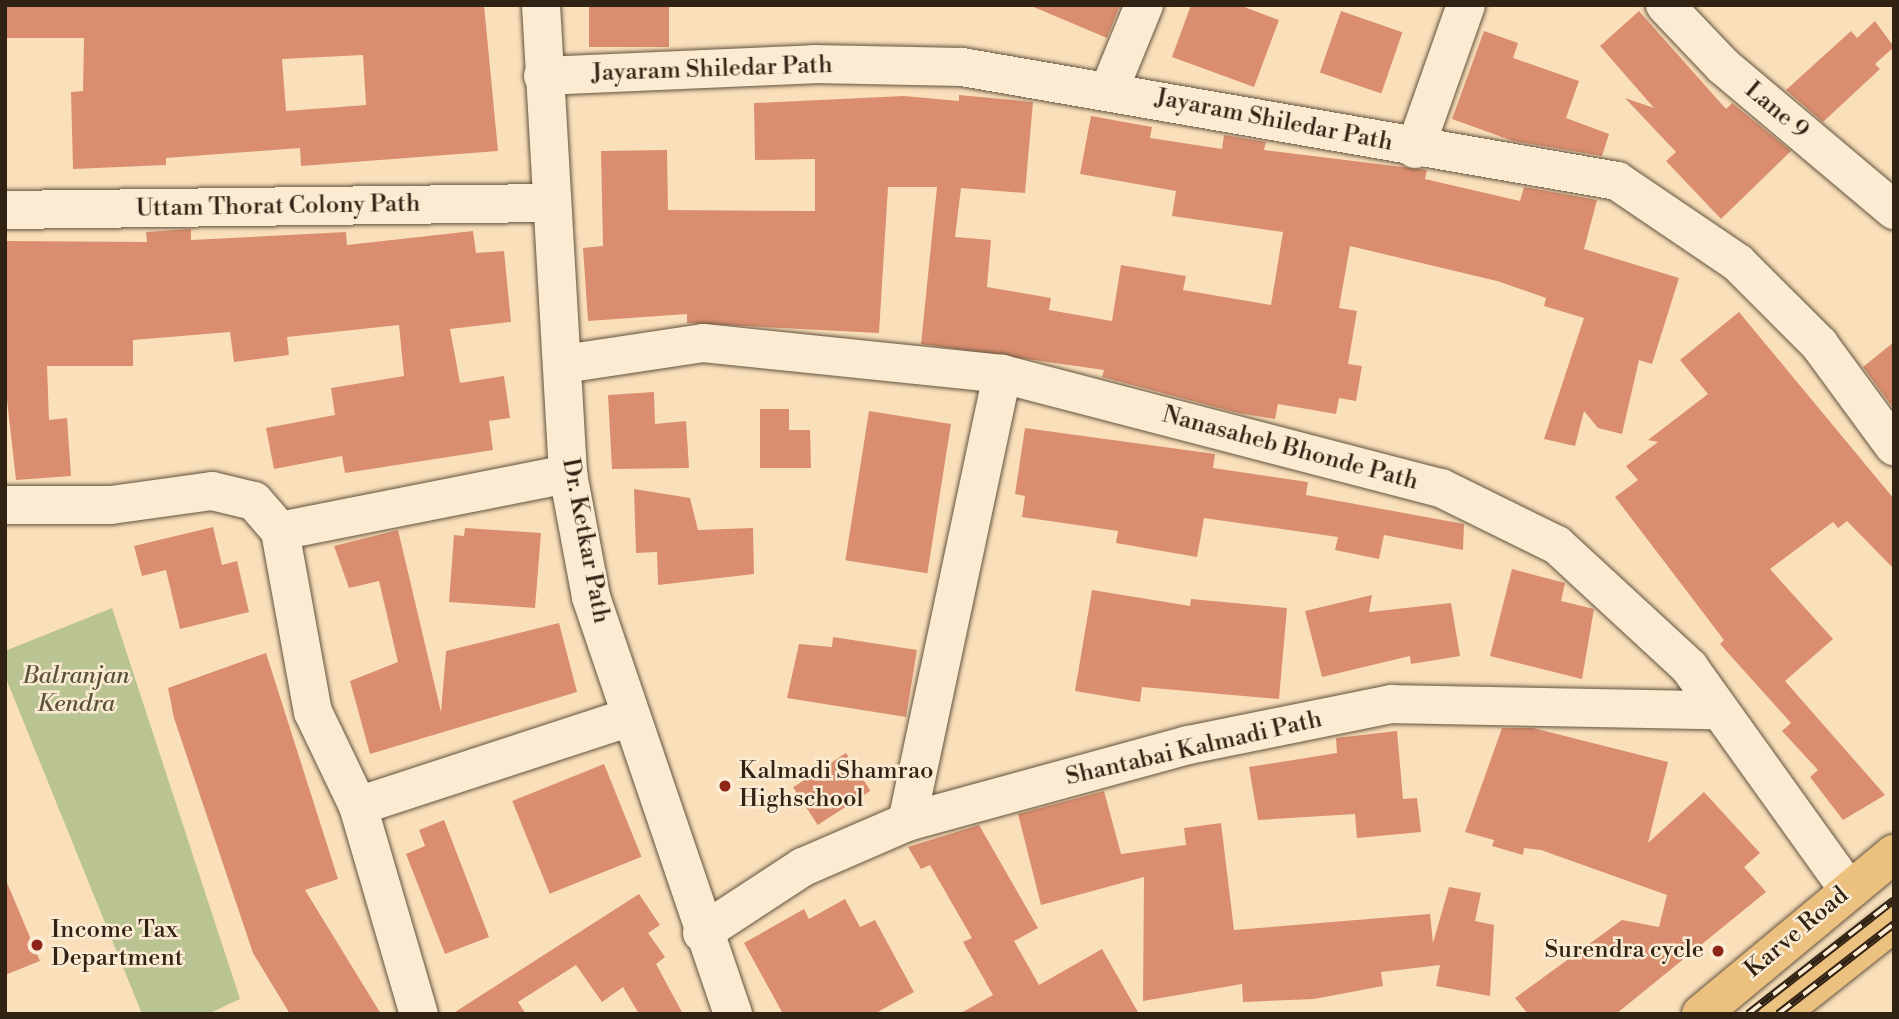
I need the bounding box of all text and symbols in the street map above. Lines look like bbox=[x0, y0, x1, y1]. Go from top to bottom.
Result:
street label: Jayaram Shiledar Path bbox=[591, 51, 833, 89]
street label: Lane 9 bbox=[1738, 76, 1814, 146]
street label: Jayaram Shiledar Path bbox=[1153, 84, 1395, 158]
street label: Uttam Thorat Colony Path bbox=[135, 190, 421, 224]
street label: Nanasaheb Bhonde Path bbox=[1159, 401, 1421, 497]
street label: Dr. Ketkar Path bbox=[555, 456, 615, 626]
park label: Balranjan Kendra bbox=[22, 663, 130, 719]
street label: Shantabai Kalmadi Path bbox=[1063, 705, 1325, 793]
place label: Kalmadi Shamrao Highschool bbox=[739, 758, 934, 814]
marker: Kalmadi Shamrao Highschool bbox=[717, 778, 733, 794]
street label: Karve Road bbox=[1739, 881, 1855, 985]
place label: Income Tax Department bbox=[51, 917, 183, 973]
marker: Income Tax Department bbox=[29, 937, 45, 953]
place label: Surendra cycle bbox=[1545, 937, 1704, 965]
marker: Surendra cycle bbox=[1710, 943, 1726, 959]

